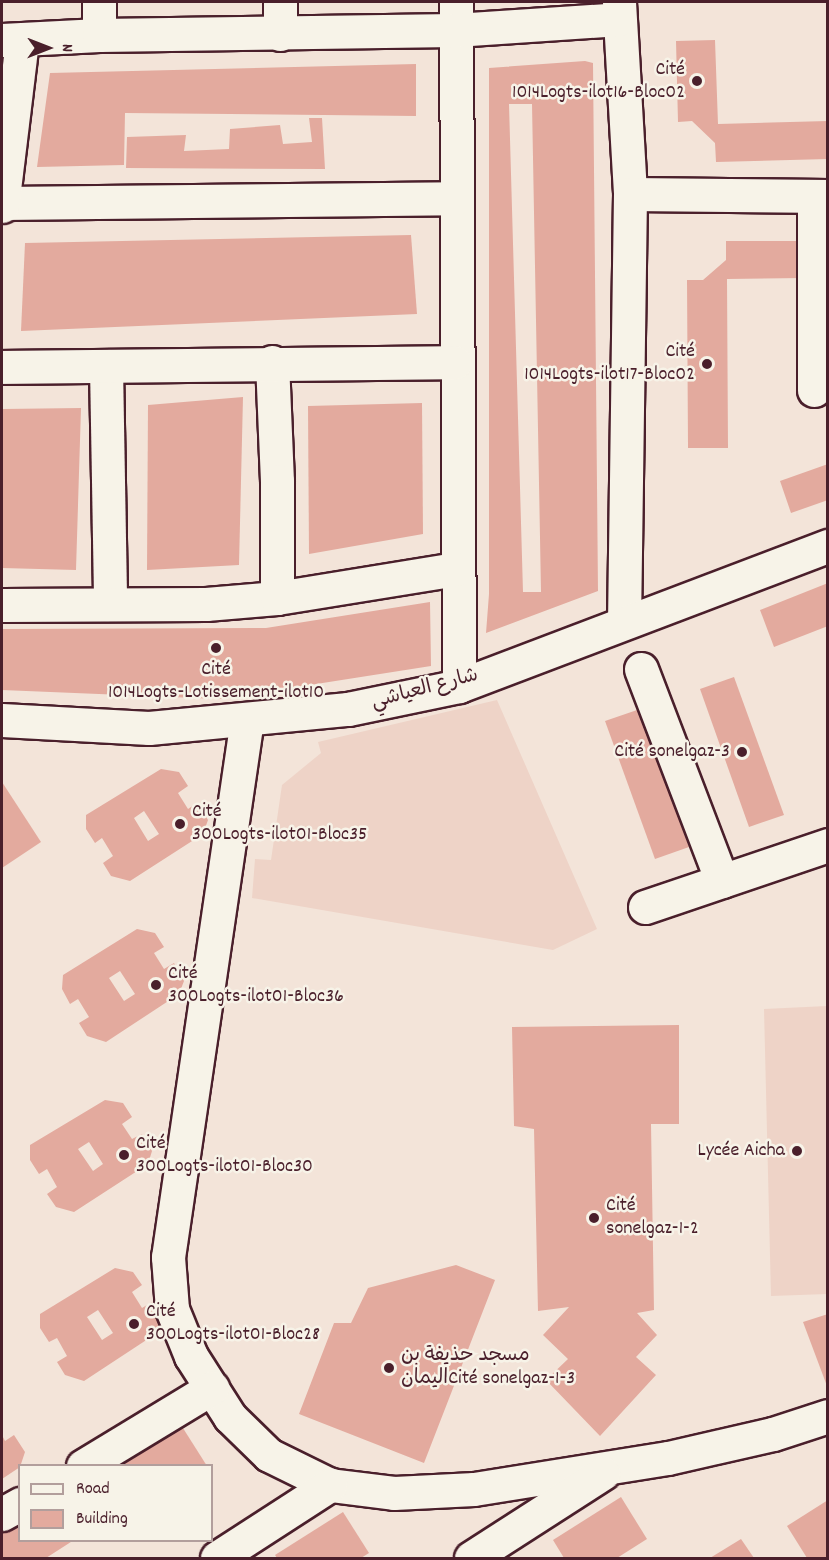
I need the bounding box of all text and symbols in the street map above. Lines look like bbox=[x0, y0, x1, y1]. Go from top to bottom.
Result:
north arrow bbox=[18, 18, 78, 78]
text: N bbox=[55, 44, 78, 52]
place label: Cité 1014Logts-ilot16-Bloc02 bbox=[512, 58, 685, 105]
marker: Cité 1014Logts-ilot16-Bloc02 bbox=[690, 74, 704, 88]
place label: Cité 1014Logts-ilot17-Bloc02 bbox=[524, 340, 695, 387]
marker: Cité 1014Logts-ilot17-Bloc02 bbox=[700, 357, 714, 371]
marker: Cité 1014Logts-Lotissement-ilot10 bbox=[209, 641, 223, 655]
place label: Cité 1014Logts-Lotissement-ilot10 bbox=[108, 658, 324, 705]
street label: شارع العياشي bbox=[369, 664, 481, 716]
place label: Cité sonelgaz-3 bbox=[614, 740, 730, 764]
marker: Cité sonelgaz-3 bbox=[735, 745, 749, 759]
place label: Cité 300Logts-ilot01-Bloc35 bbox=[192, 801, 367, 848]
marker: Cité 300Logts-ilot01-Bloc35 bbox=[173, 817, 187, 831]
place label: Cité 300Logts-ilot01-Bloc36 bbox=[168, 962, 344, 1009]
marker: Cité 300Logts-ilot01-Bloc36 bbox=[149, 978, 163, 992]
place label: Cité 300Logts-ilot01-Bloc30 bbox=[136, 1132, 313, 1179]
place label: Lycée Aicha bbox=[698, 1139, 785, 1163]
marker: Lycée Aicha bbox=[790, 1144, 804, 1158]
marker: Cité 300Logts-ilot01-Bloc30 bbox=[117, 1148, 131, 1162]
place label: Cité sonelgaz-1-2 bbox=[606, 1194, 699, 1241]
marker: Cité sonelgaz-1-2 bbox=[587, 1211, 601, 1225]
place label: Cité 300Logts-ilot01-Bloc28 bbox=[146, 1300, 320, 1347]
marker: Cité 300Logts-ilot01-Bloc28 bbox=[127, 1317, 141, 1331]
place label: مسجد حذيفة بن اليمانCité sonelgaz-1-3 bbox=[401, 1344, 575, 1391]
marker: مسجد حذيفة بن اليمانCité sonelgaz-1-3 bbox=[382, 1361, 396, 1375]
legend bbox=[18, 1464, 213, 1542]
text: Road bbox=[76, 1477, 110, 1502]
text: Building bbox=[76, 1507, 128, 1532]

